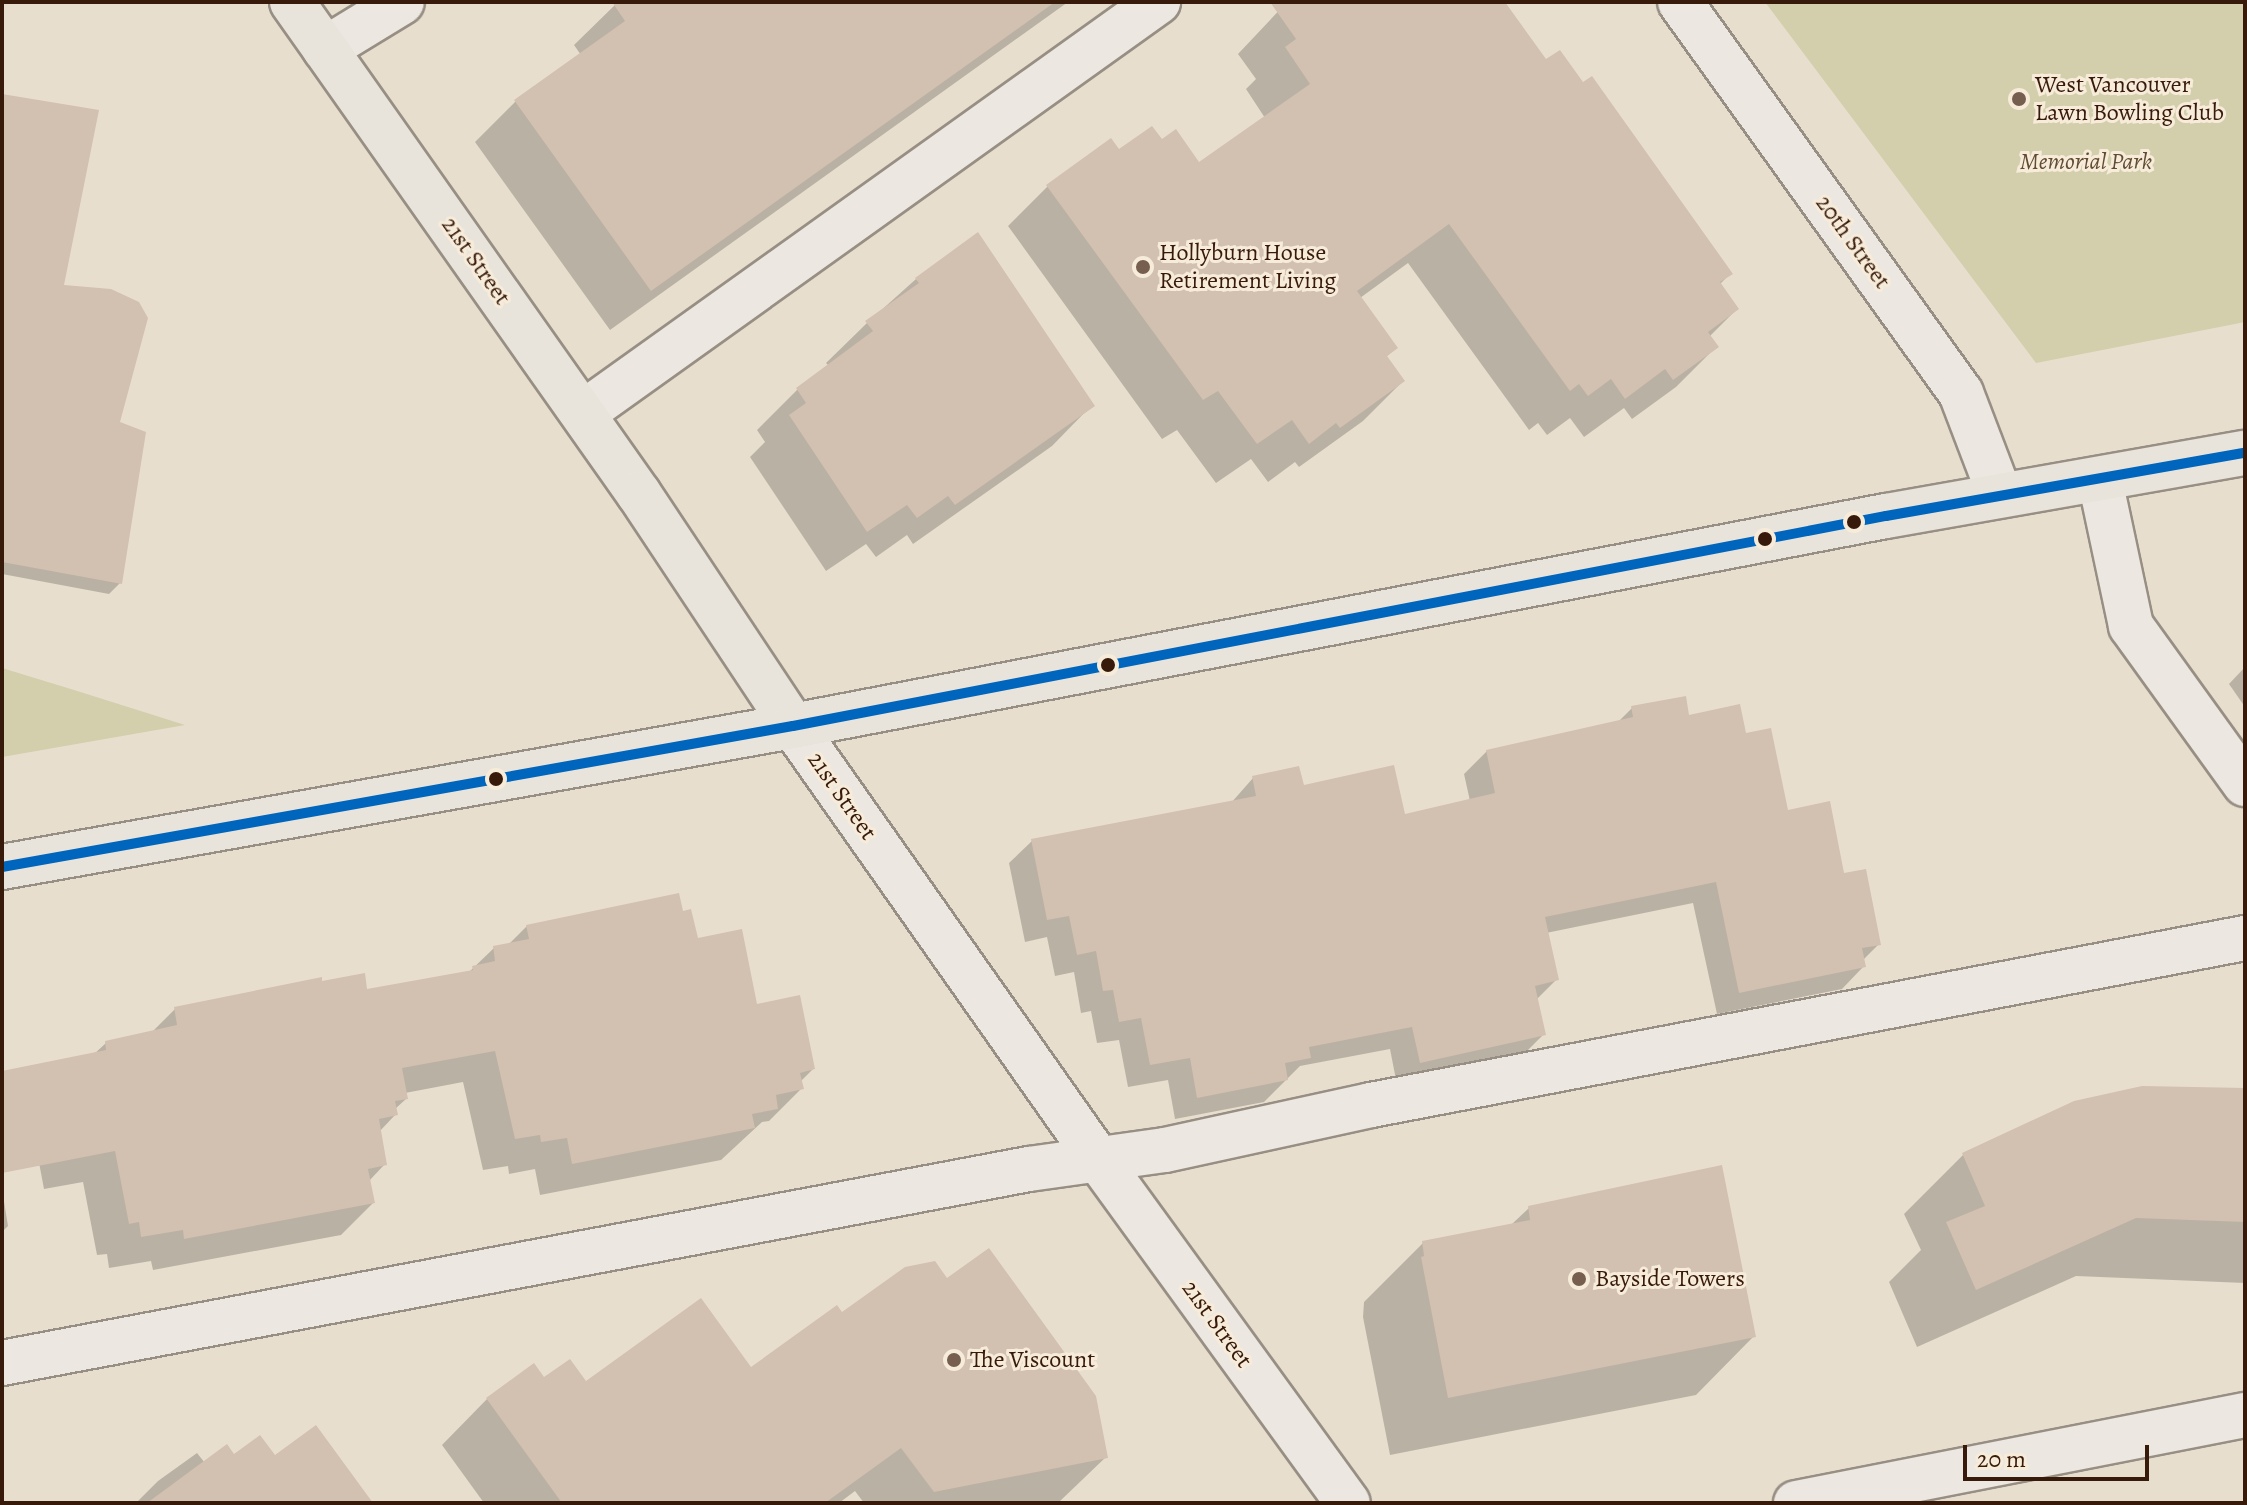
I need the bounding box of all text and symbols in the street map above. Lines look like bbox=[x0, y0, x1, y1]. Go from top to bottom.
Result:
place label: West Vancouver Lawn Bowling Club bbox=[2035, 71, 2224, 127]
marker: West Vancouver Lawn Bowling Club bbox=[2010, 90, 2028, 108]
park label: Memorial Park bbox=[2020, 148, 2152, 176]
street label: 20th Street bbox=[1809, 190, 1897, 294]
street label: 21st Street bbox=[435, 211, 517, 311]
place label: Hollyburn House Retirement Living bbox=[1159, 239, 1336, 295]
marker: Hollyburn House Retirement Living bbox=[1134, 258, 1152, 276]
unlabelled marker bbox=[1846, 514, 1862, 530]
unlabelled marker bbox=[1757, 531, 1773, 547]
unlabelled marker bbox=[1100, 657, 1116, 673]
street label: 21st Street bbox=[801, 746, 883, 846]
unlabelled marker bbox=[488, 771, 504, 787]
place label: Bayside Towers bbox=[1595, 1265, 1745, 1293]
marker: Bayside Towers bbox=[1570, 1270, 1588, 1288]
street label: 21st Street bbox=[1176, 1275, 1258, 1373]
place label: The Viscount bbox=[970, 1346, 1095, 1374]
marker: The Viscount bbox=[945, 1351, 963, 1369]
scale bar bbox=[1967, 1429, 2153, 1479]
text: 20 m bbox=[1977, 1443, 2026, 1475]

